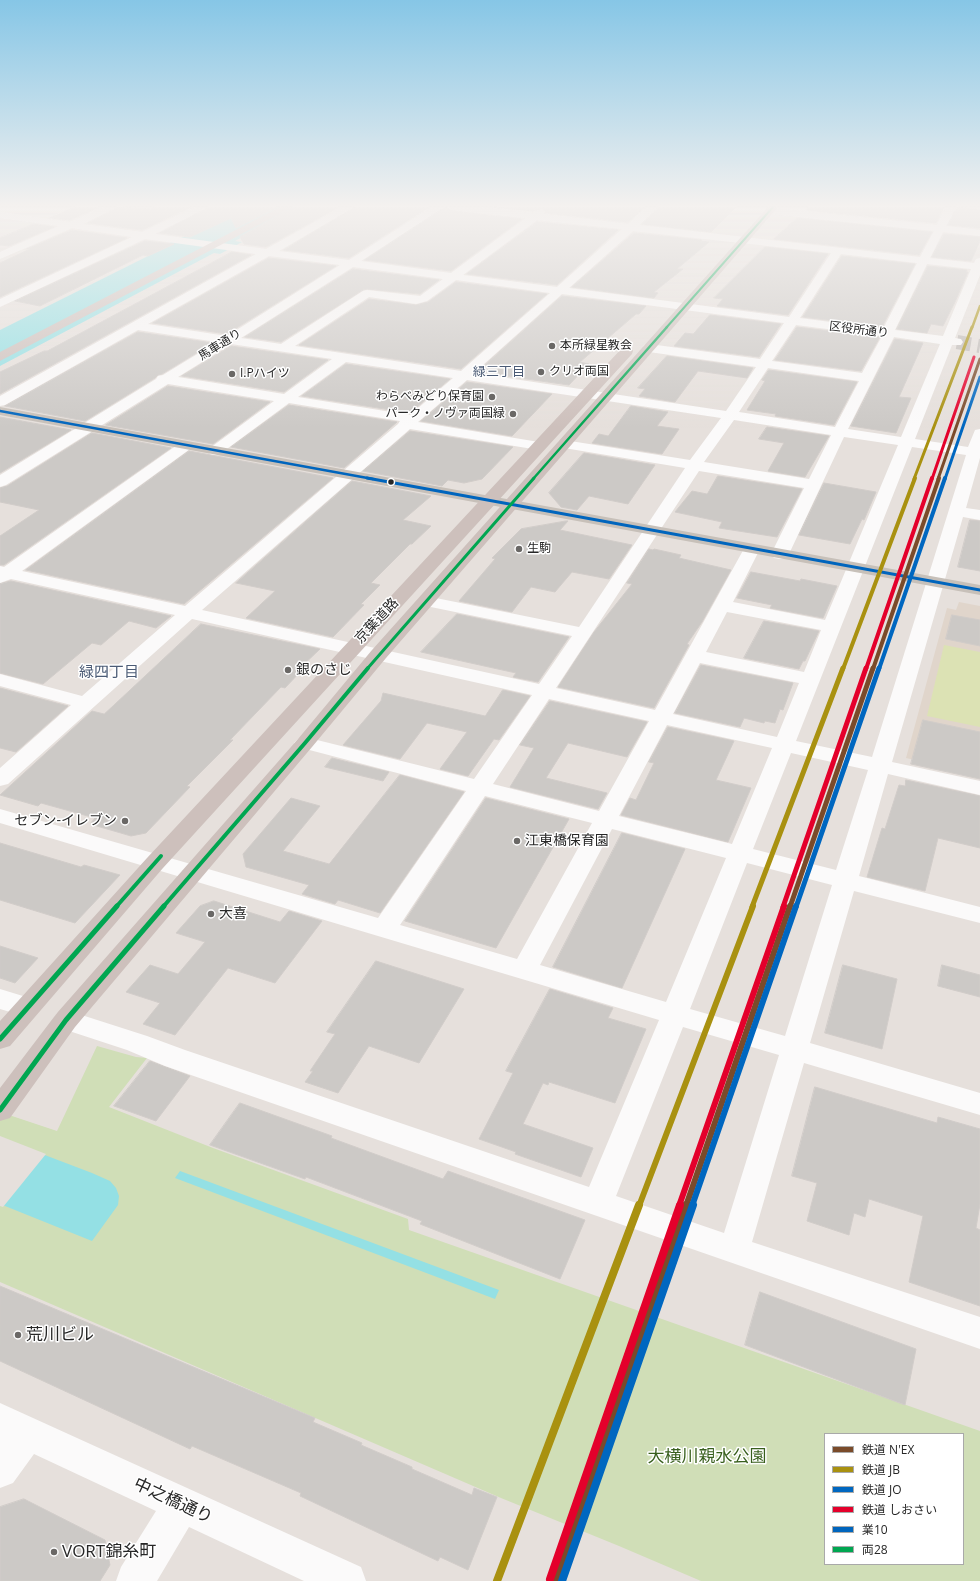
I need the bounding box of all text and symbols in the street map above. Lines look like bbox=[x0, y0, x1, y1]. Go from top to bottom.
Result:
street label: 区役所通り bbox=[828, 319, 890, 341]
street label: 馬車通り bbox=[196, 326, 244, 364]
place label: 本所緑星教会 bbox=[560, 339, 632, 353]
marker: 本所緑星教会 bbox=[547, 341, 557, 351]
district label: 緑三丁目 bbox=[473, 364, 525, 380]
place label: クリオ両国 bbox=[549, 365, 609, 379]
place label: I.Pハイツ bbox=[240, 367, 290, 381]
marker: クリオ両国 bbox=[536, 367, 546, 377]
marker: I.Pハイツ bbox=[227, 369, 237, 379]
place label: わらべみどり保育園 bbox=[376, 390, 484, 404]
marker: わらべみどり保育園 bbox=[487, 392, 497, 402]
place label: パーク・ノヴァ両国緑 bbox=[385, 407, 505, 421]
marker: パーク・ノヴァ両国緑 bbox=[508, 409, 518, 419]
unlabelled marker bbox=[386, 477, 396, 487]
place label: 生駒 bbox=[527, 542, 551, 556]
marker: 生駒 bbox=[514, 544, 524, 554]
street label: 京葉道路 bbox=[352, 595, 402, 647]
place label: 銀のさじ bbox=[296, 662, 352, 678]
district label: 緑四丁目 bbox=[79, 664, 139, 682]
marker: 銀のさじ bbox=[283, 665, 293, 675]
place label: セブン-イレブン bbox=[14, 813, 117, 829]
marker: セブン-イレブン bbox=[120, 816, 130, 826]
place label: 江東橋保育園 bbox=[525, 833, 609, 849]
marker: 江東橋保育園 bbox=[512, 836, 522, 846]
place label: 大喜 bbox=[219, 906, 247, 922]
marker: 大喜 bbox=[206, 909, 216, 919]
place label: 荒川ビル bbox=[26, 1325, 94, 1345]
marker: 荒川ビル bbox=[13, 1330, 23, 1340]
legend bbox=[824, 1433, 964, 1565]
text: 鉄道 N'EX bbox=[862, 1441, 914, 1458]
park label: 大横川親水公園 bbox=[648, 1447, 766, 1467]
text: 鉄道 JB bbox=[862, 1461, 900, 1478]
street label: 中之橋通り bbox=[130, 1474, 216, 1528]
text: 鉄道 JO bbox=[862, 1481, 902, 1498]
text: 鉄道 しおさい bbox=[862, 1501, 937, 1518]
text: 業10 bbox=[862, 1521, 888, 1538]
text: 両28 bbox=[862, 1541, 888, 1558]
place label: VORT錦糸町 bbox=[62, 1542, 156, 1562]
marker: VORT錦糸町 bbox=[49, 1547, 59, 1557]

